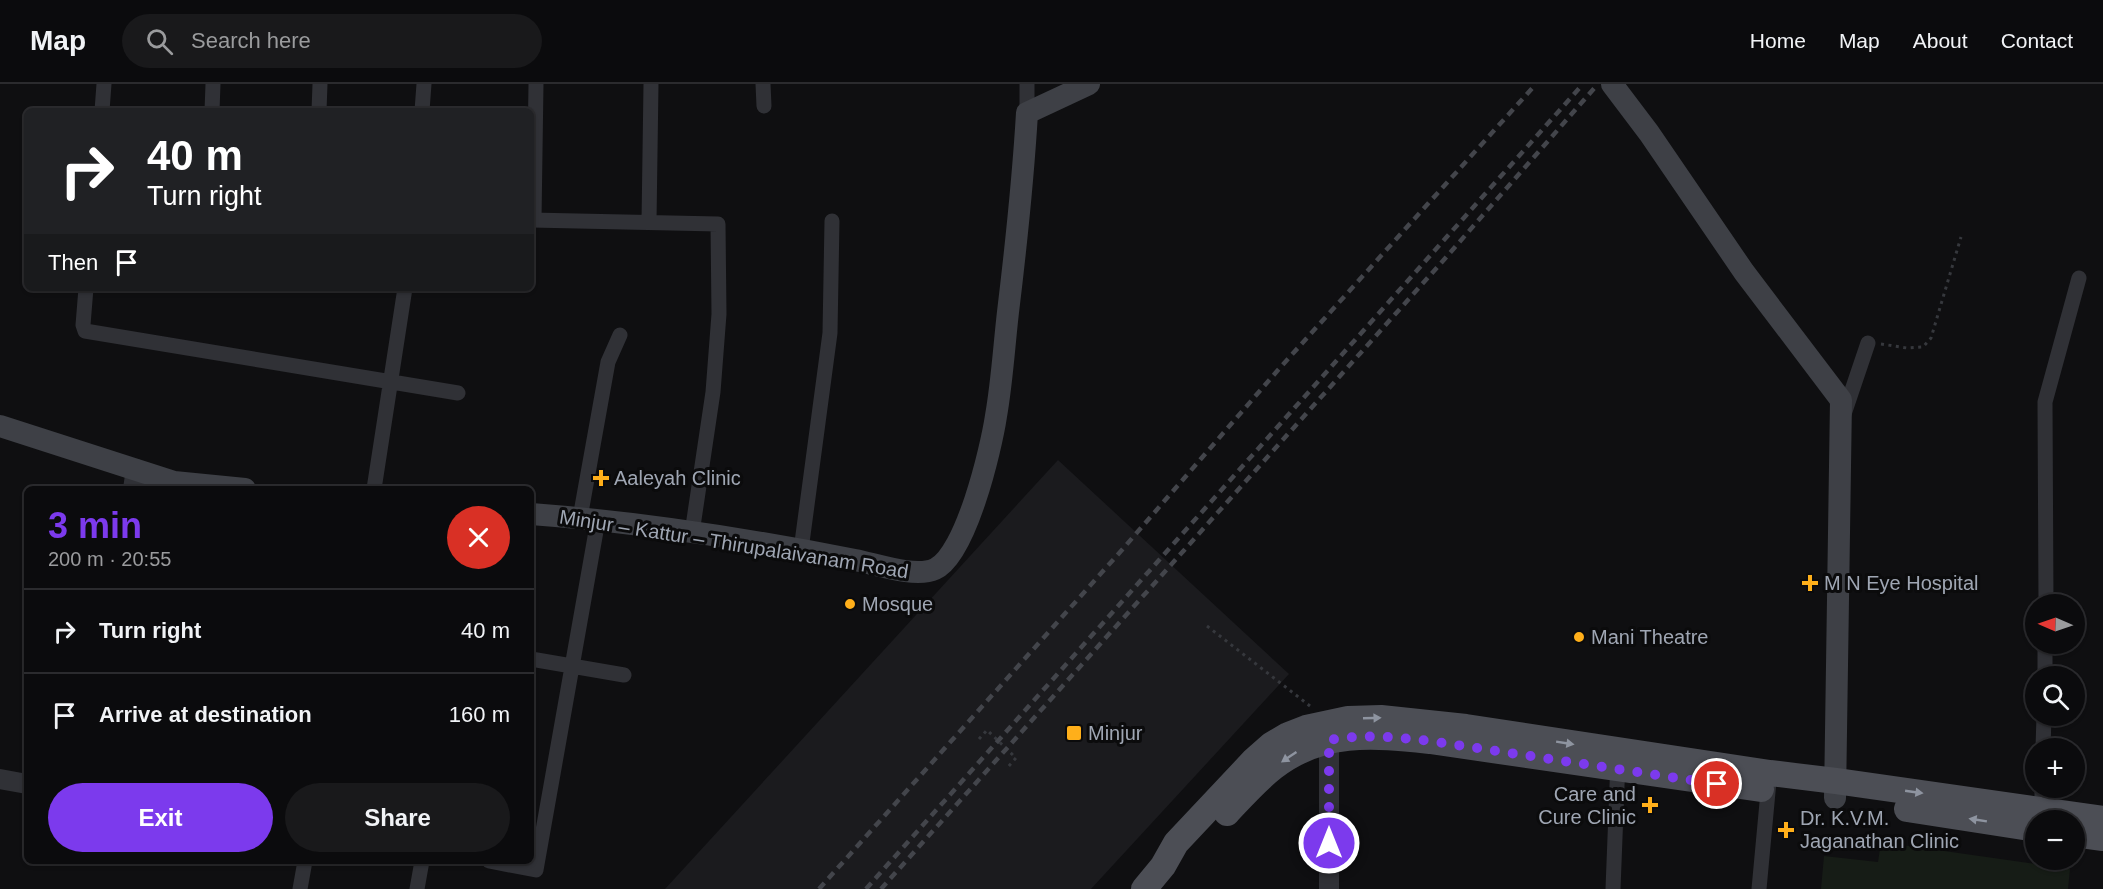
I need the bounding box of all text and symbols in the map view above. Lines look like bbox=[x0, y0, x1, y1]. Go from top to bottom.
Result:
search box bbox=[122, 14, 542, 68]
text: Map bbox=[30, 25, 86, 56]
icon: search bbox=[143, 25, 176, 58]
text: Search here bbox=[191, 28, 311, 53]
text: Home bbox=[1750, 29, 1806, 52]
text: Map bbox=[1839, 29, 1880, 52]
text: About bbox=[1913, 29, 1968, 52]
text: Contact bbox=[2001, 29, 2073, 52]
icon: right bbox=[48, 132, 126, 210]
text: 40 m bbox=[147, 132, 243, 179]
text: Turn right bbox=[147, 181, 262, 211]
icon: arrive bbox=[110, 246, 143, 279]
text: Then bbox=[48, 250, 98, 275]
place label: Aaleyah Clinic bbox=[614, 467, 741, 489]
marker: Aaleyah Clinic bbox=[592, 469, 610, 487]
text: 3 min bbox=[48, 505, 142, 546]
button: close bbox=[447, 506, 510, 569]
street label: Minjur – Kattur – Thirupalaivanam Road bbox=[558, 506, 910, 582]
text: 200 m · 20:55 bbox=[48, 548, 171, 570]
place label: M N Eye Hospital bbox=[1824, 572, 1979, 594]
marker: M N Eye Hospital bbox=[1801, 574, 1819, 592]
place label: Mosque bbox=[862, 593, 933, 615]
north arrow bbox=[2025, 594, 2085, 654]
map controls bbox=[2025, 594, 2085, 870]
marker: Mosque bbox=[843, 597, 857, 611]
icon: right bbox=[48, 615, 81, 648]
text: Turn right bbox=[99, 618, 201, 643]
text: 40 m bbox=[461, 618, 510, 643]
place label: Mani Theatre bbox=[1591, 626, 1708, 648]
marker: Mani Theatre bbox=[1572, 630, 1586, 644]
button: search bbox=[2025, 666, 2085, 726]
icon: arrive bbox=[48, 699, 81, 732]
text: Arrive at destination bbox=[99, 702, 312, 727]
text: 160 m bbox=[449, 702, 510, 727]
one-way arrow bbox=[1362, 713, 1381, 723]
place label: Minjur bbox=[1088, 722, 1143, 744]
marker: Minjur bbox=[1065, 724, 1083, 742]
button: + bbox=[2025, 738, 2085, 798]
one-way arrow bbox=[1555, 739, 1574, 748]
one-way arrow bbox=[1281, 751, 1297, 762]
pin bbox=[1691, 758, 1742, 809]
icon: arrive bbox=[1700, 767, 1733, 800]
button: Exit bbox=[48, 783, 273, 852]
button: Share bbox=[285, 783, 510, 852]
place label: Care and Cure Clinic bbox=[1538, 783, 1636, 828]
one-way arrow bbox=[1905, 788, 1924, 797]
marker: Care and Cure Clinic bbox=[1641, 796, 1659, 814]
place label: Dr. K.V.M. Jaganathan Clinic bbox=[1800, 807, 1959, 852]
button: − bbox=[2025, 810, 2085, 870]
position arrow bbox=[1297, 811, 1361, 875]
one-way arrow bbox=[1968, 815, 1987, 824]
marker: Dr. K.V.M. Jaganathan Clinic bbox=[1777, 821, 1795, 839]

